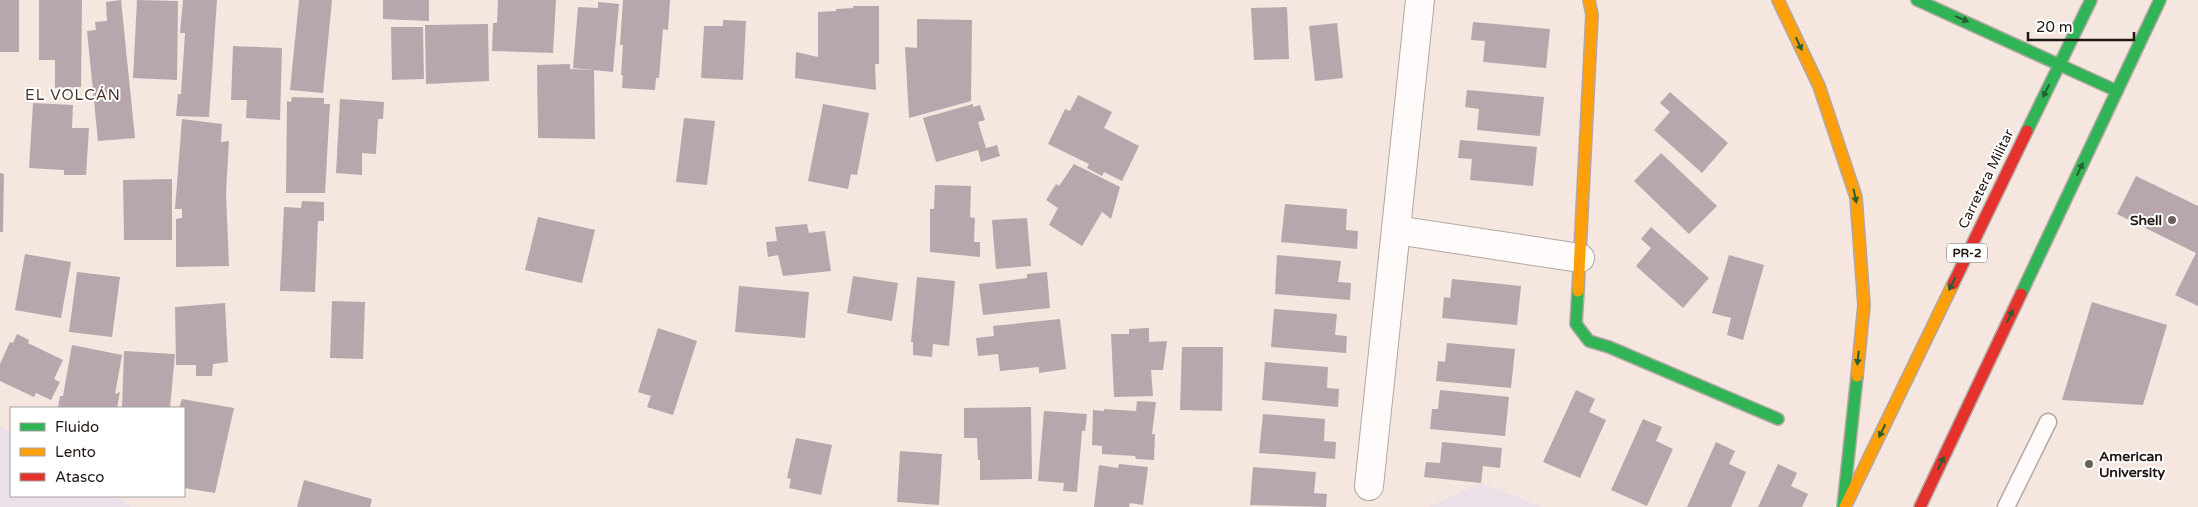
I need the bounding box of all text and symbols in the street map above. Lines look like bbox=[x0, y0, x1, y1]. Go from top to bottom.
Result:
scale bar bbox=[2028, 10, 2134, 42]
one-way arrow bbox=[1955, 16, 1969, 24]
text: 20 m bbox=[2036, 18, 2073, 36]
one-way arrow bbox=[1795, 37, 1803, 51]
one-way arrow bbox=[2042, 84, 2050, 98]
district label: EL VOLCÁN bbox=[25, 86, 121, 104]
street label: Carretera Militar bbox=[1955, 126, 2018, 231]
one-way arrow bbox=[2076, 162, 2084, 176]
one-way arrow bbox=[1851, 189, 1859, 205]
place label: Shell bbox=[2130, 212, 2162, 229]
marker: Shell bbox=[2166, 214, 2178, 226]
road number: PR-2 bbox=[1947, 244, 1987, 262]
one-way arrow bbox=[1948, 277, 1956, 291]
one-way arrow bbox=[2006, 309, 2014, 323]
one-way arrow bbox=[1854, 350, 1862, 366]
legend bbox=[10, 407, 185, 497]
text: Fluido bbox=[55, 418, 99, 436]
one-way arrow bbox=[1878, 424, 1886, 438]
text: Lento bbox=[55, 443, 96, 461]
place label: American University bbox=[2099, 448, 2165, 481]
one-way arrow bbox=[1937, 456, 1945, 470]
marker: American University bbox=[2083, 458, 2095, 470]
text: Atasco bbox=[55, 468, 104, 486]

